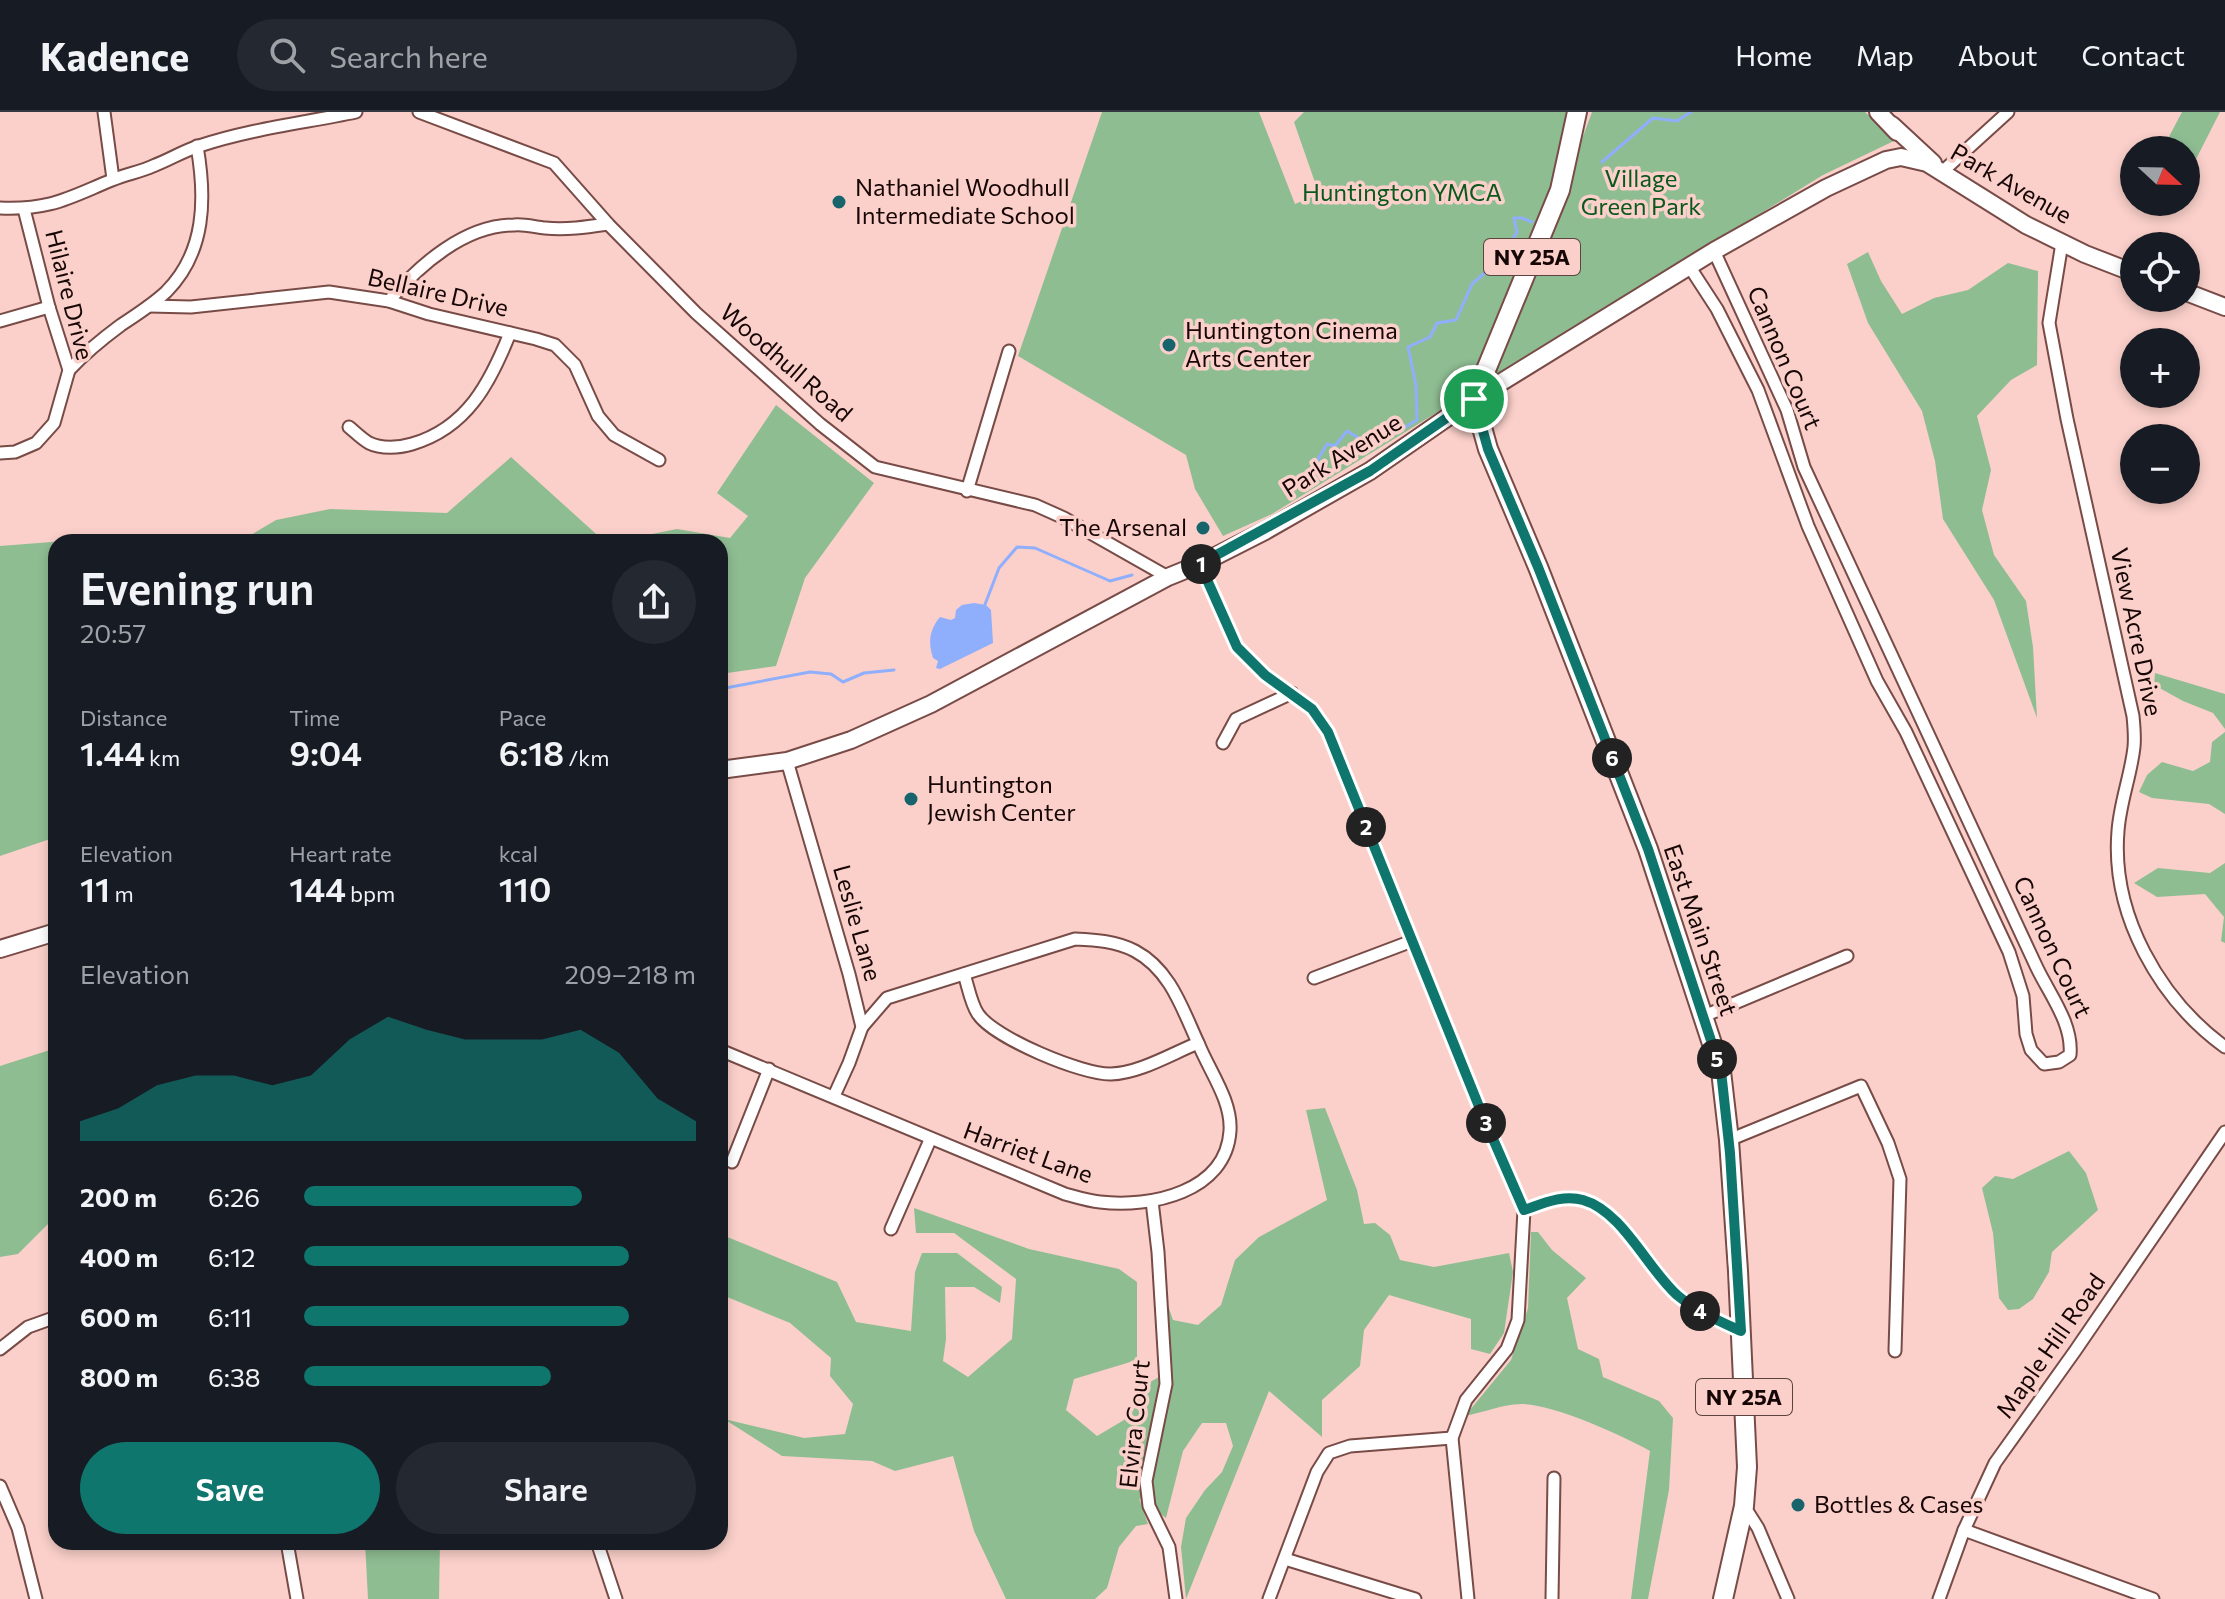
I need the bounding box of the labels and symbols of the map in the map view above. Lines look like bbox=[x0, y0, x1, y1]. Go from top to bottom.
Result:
street label: Park Avenue bbox=[1946, 136, 2077, 229]
north arrow bbox=[2120, 136, 2200, 216]
park label: Village Green Park bbox=[1581, 163, 1701, 220]
place label: Nathaniel Woodhull Intermediate School bbox=[855, 172, 1075, 229]
park label: Huntington YMCA bbox=[1302, 177, 1502, 206]
marker: Nathaniel Woodhull Intermediate School bbox=[830, 193, 848, 211]
street label: Hilaire Drive bbox=[40, 226, 101, 363]
road number: NY 25A bbox=[1484, 239, 1580, 275]
street label: Bellaire Drive bbox=[365, 261, 512, 322]
street label: Cannon Court bbox=[1742, 281, 1829, 434]
street label: Woodhull Road bbox=[715, 297, 859, 427]
place label: Huntington Cinema Arts Center bbox=[1185, 315, 1398, 372]
marker: Huntington Cinema Arts Center bbox=[1160, 336, 1178, 354]
pin bbox=[1440, 365, 1508, 433]
street label: Park Avenue bbox=[1276, 407, 1406, 503]
place label: The Arsenal bbox=[1059, 512, 1187, 541]
marker: The Arsenal bbox=[1194, 519, 1212, 537]
pin: 1 bbox=[1181, 544, 1221, 584]
street label: View Acre Drive bbox=[2105, 545, 2169, 718]
pin: 6 bbox=[1592, 738, 1632, 778]
place label: Huntington Jewish Center bbox=[927, 769, 1076, 826]
marker: Huntington Jewish Center bbox=[902, 790, 920, 808]
pin: 2 bbox=[1346, 807, 1386, 847]
street label: East Main Street bbox=[1658, 840, 1744, 1019]
street label: Leslie Lane bbox=[828, 861, 889, 984]
street label: Cannon Court bbox=[2008, 871, 2099, 1022]
pin: 5 bbox=[1697, 1039, 1737, 1079]
pin: 3 bbox=[1466, 1103, 1506, 1143]
street label: Harriet Lane bbox=[960, 1115, 1097, 1188]
street label: Maple Hill Road bbox=[1989, 1267, 2110, 1423]
pin: 4 bbox=[1680, 1291, 1720, 1331]
street label: Elvira Court bbox=[1112, 1358, 1155, 1489]
road number: NY 25A bbox=[1696, 1379, 1792, 1415]
place label: Bottles & Cases bbox=[1814, 1489, 1983, 1518]
marker: Bottles & Cases bbox=[1789, 1496, 1807, 1514]

